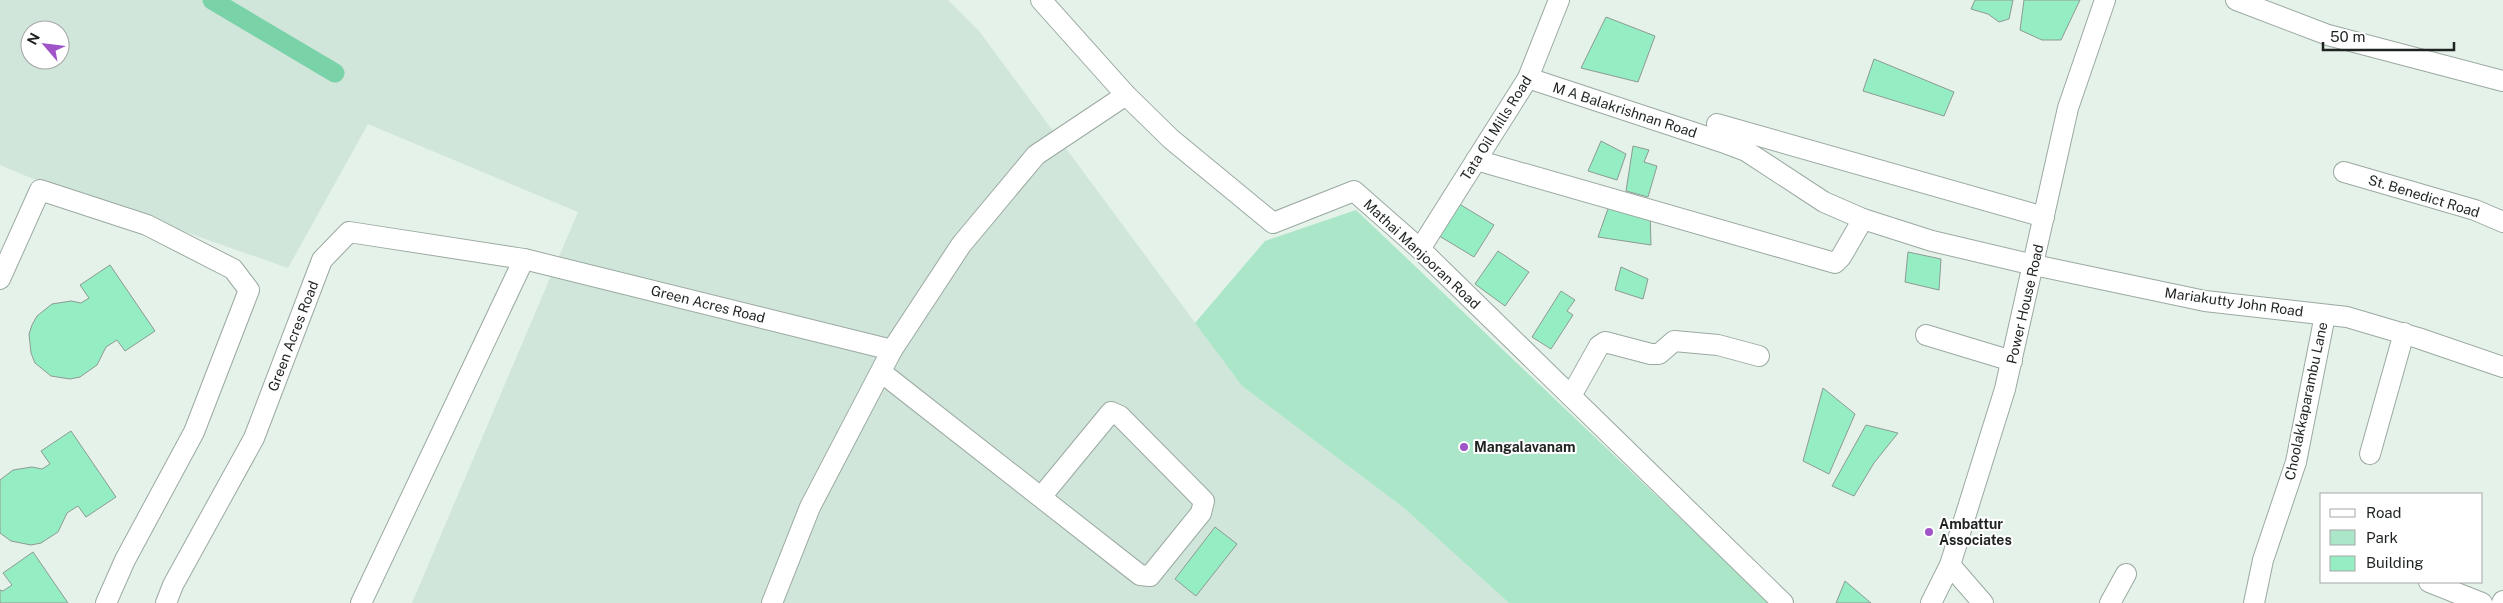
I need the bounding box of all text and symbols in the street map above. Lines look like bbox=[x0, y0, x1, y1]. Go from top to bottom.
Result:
north arrow bbox=[20, 20, 70, 70]
scale bar bbox=[2323, 20, 2454, 52]
text: 50 m bbox=[2330, 28, 2365, 45]
text: N bbox=[24, 30, 43, 47]
street label: Tata Oil Mills Road bbox=[1457, 73, 1535, 183]
street label: M A Balakrishnan Road bbox=[1551, 79, 1699, 141]
street label: St. Benedict Road bbox=[2366, 171, 2482, 221]
street label: Mathai Manjooran Road bbox=[1361, 196, 1483, 312]
street label: Power House Road bbox=[2003, 243, 2047, 365]
street label: Green Acres Road bbox=[265, 278, 321, 394]
street label: Green Acres Road bbox=[649, 282, 767, 326]
street label: Mariakutty John Road bbox=[2164, 284, 2304, 320]
street label: Choolakkaparambu Lane bbox=[2281, 320, 2331, 482]
place label: Mangalavanam bbox=[1474, 439, 1575, 455]
marker: Mangalavanam bbox=[1458, 441, 1470, 453]
legend bbox=[2320, 493, 2483, 583]
text: Road bbox=[2366, 504, 2402, 521]
place label: Ambattur Associates bbox=[1939, 516, 2012, 548]
marker: Ambattur Associates bbox=[1923, 526, 1935, 538]
text: Park bbox=[2366, 529, 2398, 546]
text: Building bbox=[2366, 554, 2424, 571]

